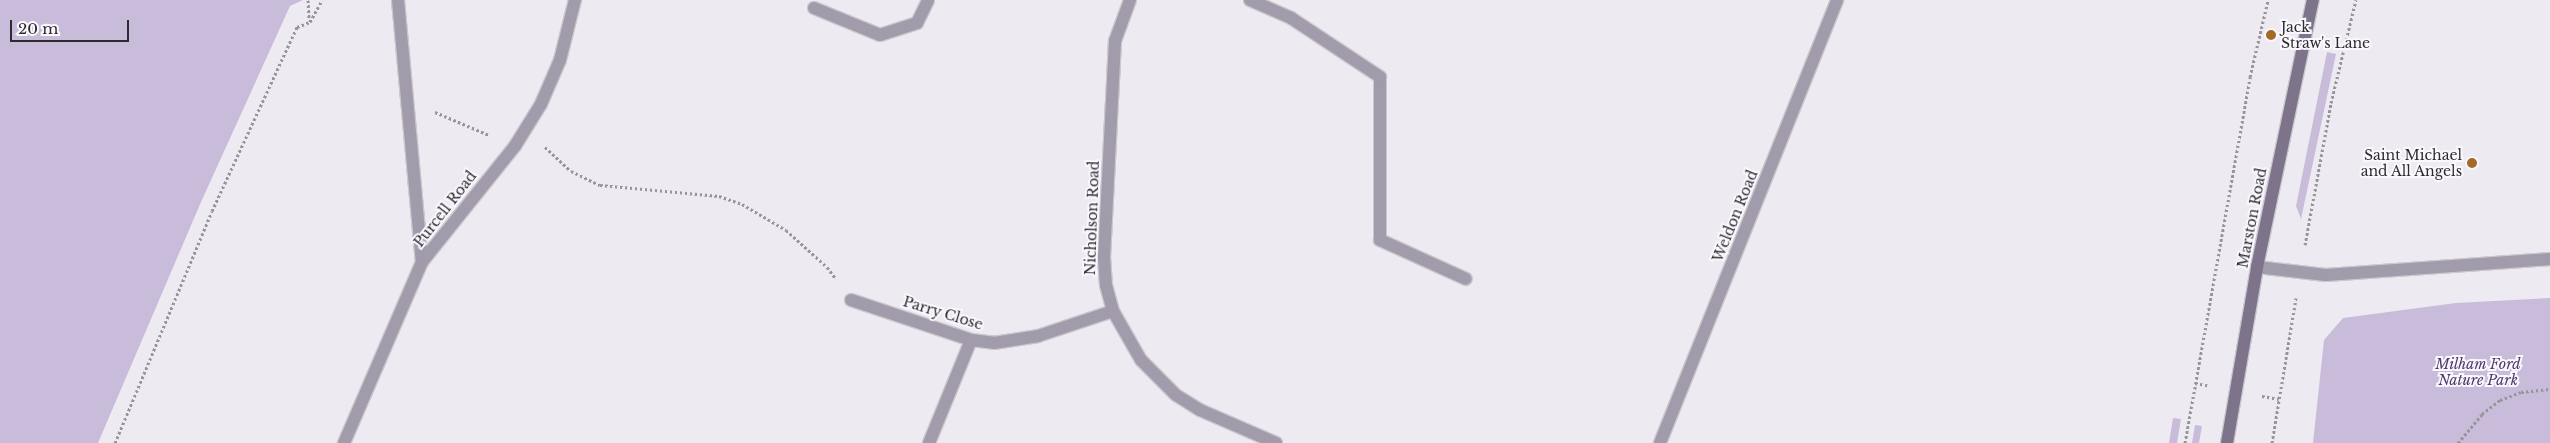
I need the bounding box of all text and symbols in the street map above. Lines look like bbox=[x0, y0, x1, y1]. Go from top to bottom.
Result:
scale bar bbox=[12, 10, 131, 42]
text: 20 m bbox=[18, 19, 58, 38]
place label: Jack Straw's Lane bbox=[2281, 19, 2370, 52]
marker: Jack Straw's Lane bbox=[2265, 29, 2277, 41]
place label: Saint Michael and All Angels bbox=[2360, 147, 2462, 180]
marker: Saint Michael and All Angels bbox=[2466, 157, 2478, 169]
street label: Nicholson Road bbox=[1082, 160, 1102, 276]
street label: Marston Road bbox=[2234, 167, 2270, 269]
street label: Purcell Road bbox=[410, 168, 480, 250]
street label: Weldon Road bbox=[1709, 168, 1761, 264]
street label: Parry Close bbox=[901, 293, 985, 333]
park label: Milham Ford Nature Park bbox=[2435, 356, 2521, 388]

